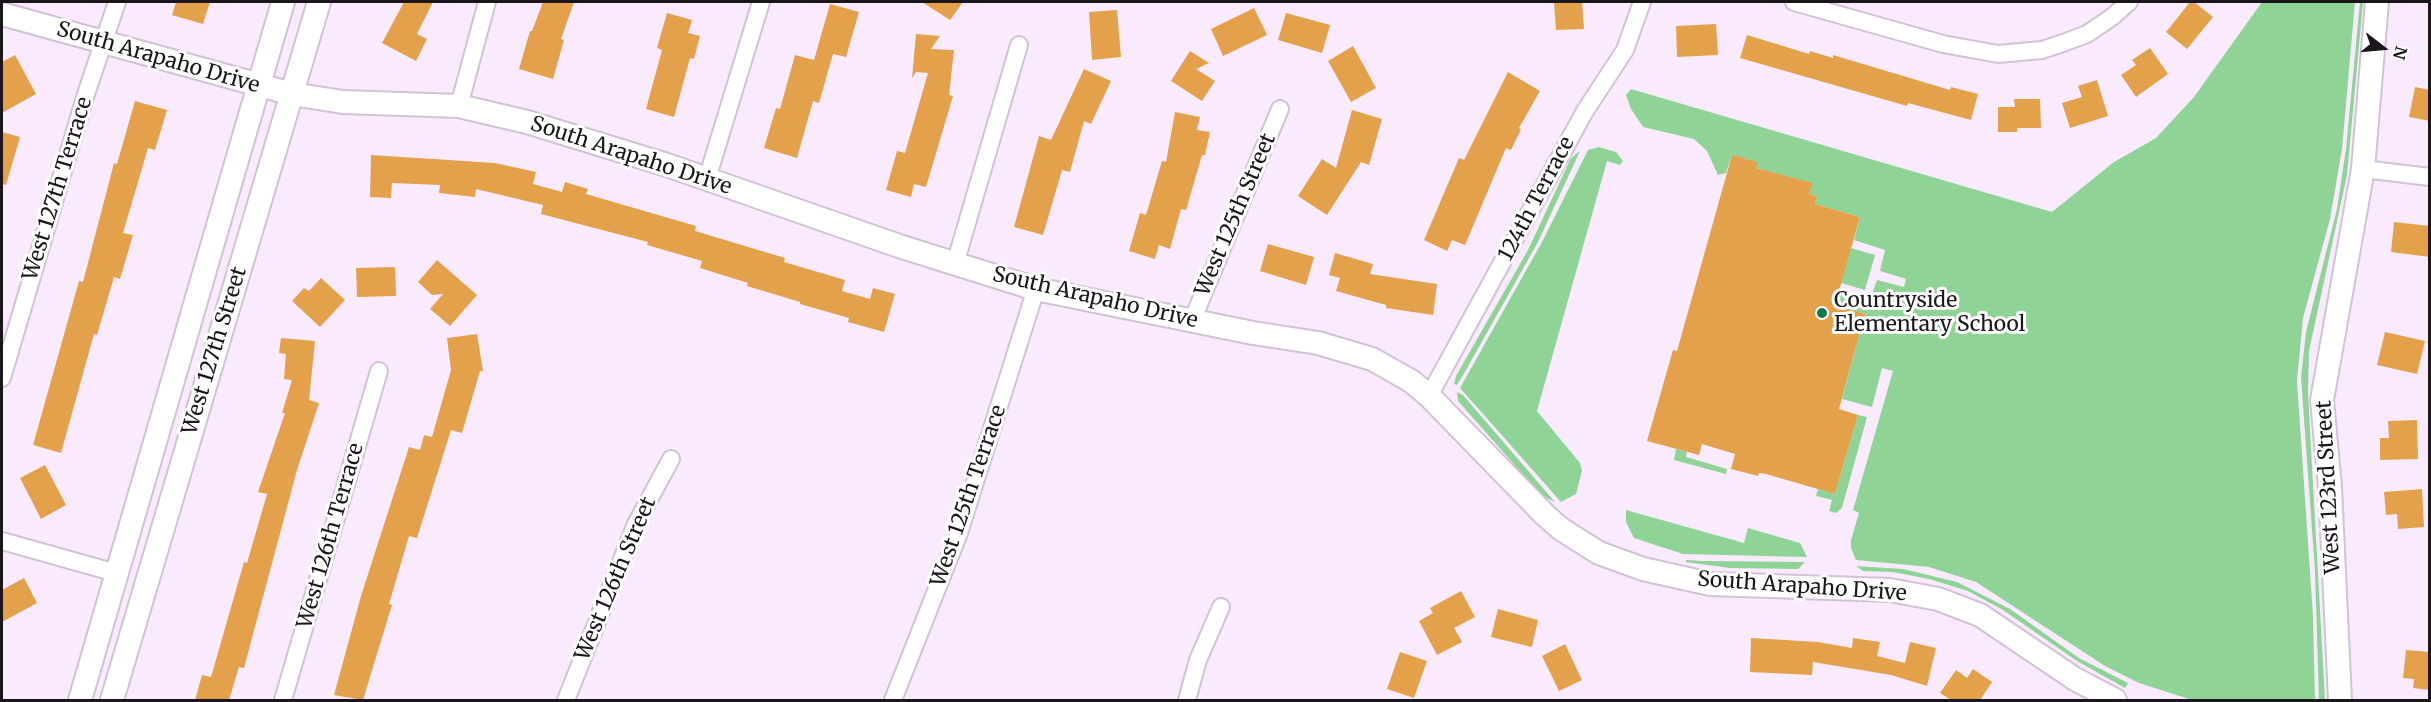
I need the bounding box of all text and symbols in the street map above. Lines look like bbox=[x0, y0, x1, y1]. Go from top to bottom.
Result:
street label: South Arapaho Drive bbox=[54, 17, 262, 99]
north arrow bbox=[2353, 18, 2413, 78]
text: N bbox=[2389, 44, 2412, 62]
street label: West 127th Terrace bbox=[18, 94, 98, 284]
street label: South Arapaho Drive bbox=[527, 112, 735, 200]
street label: West 125th Street bbox=[1190, 130, 1282, 300]
street label: 124th Terrace bbox=[1494, 133, 1580, 265]
street label: South Arapaho Drive bbox=[990, 262, 1200, 334]
street label: West 127th Street bbox=[177, 264, 253, 438]
place label: Countryside Elementary School bbox=[1834, 288, 2025, 338]
marker: Countryside Elementary School bbox=[1815, 306, 1829, 320]
street label: West 123rd Street bbox=[2312, 400, 2346, 574]
street label: West 125th Terrace bbox=[926, 402, 1012, 590]
street label: West 126th Terrace bbox=[292, 440, 370, 632]
street label: West 126th Street bbox=[570, 493, 662, 665]
street label: South Arapaho Drive bbox=[1696, 567, 1908, 607]

